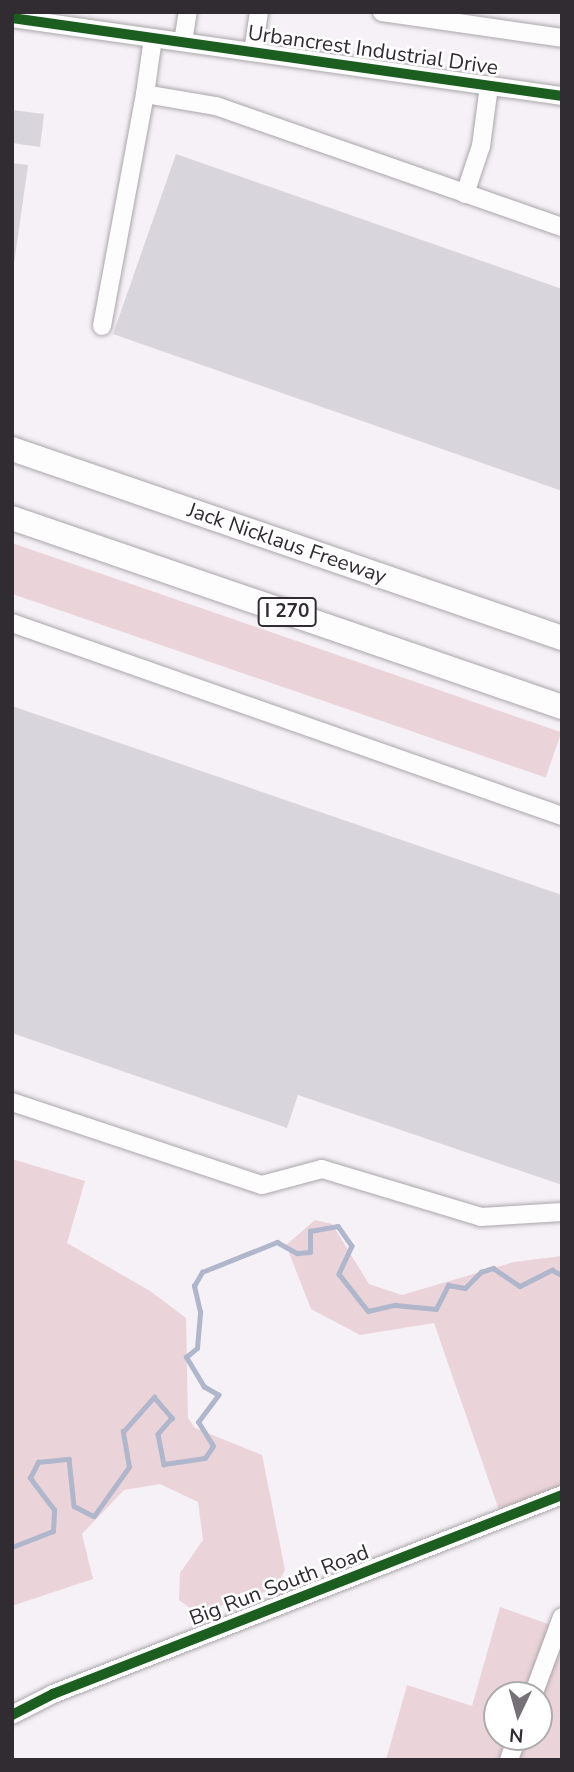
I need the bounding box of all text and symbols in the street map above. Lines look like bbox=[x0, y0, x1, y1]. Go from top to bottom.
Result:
street label: Urbancrest Industrial Drive bbox=[246, 20, 500, 80]
street label: Jack Nicklaus Freeway bbox=[184, 497, 390, 589]
road number: I 270 bbox=[257, 596, 317, 628]
street label: Big Run South Road bbox=[186, 1539, 372, 1631]
north arrow bbox=[483, 1681, 553, 1751]
text: N bbox=[508, 1721, 525, 1748]

